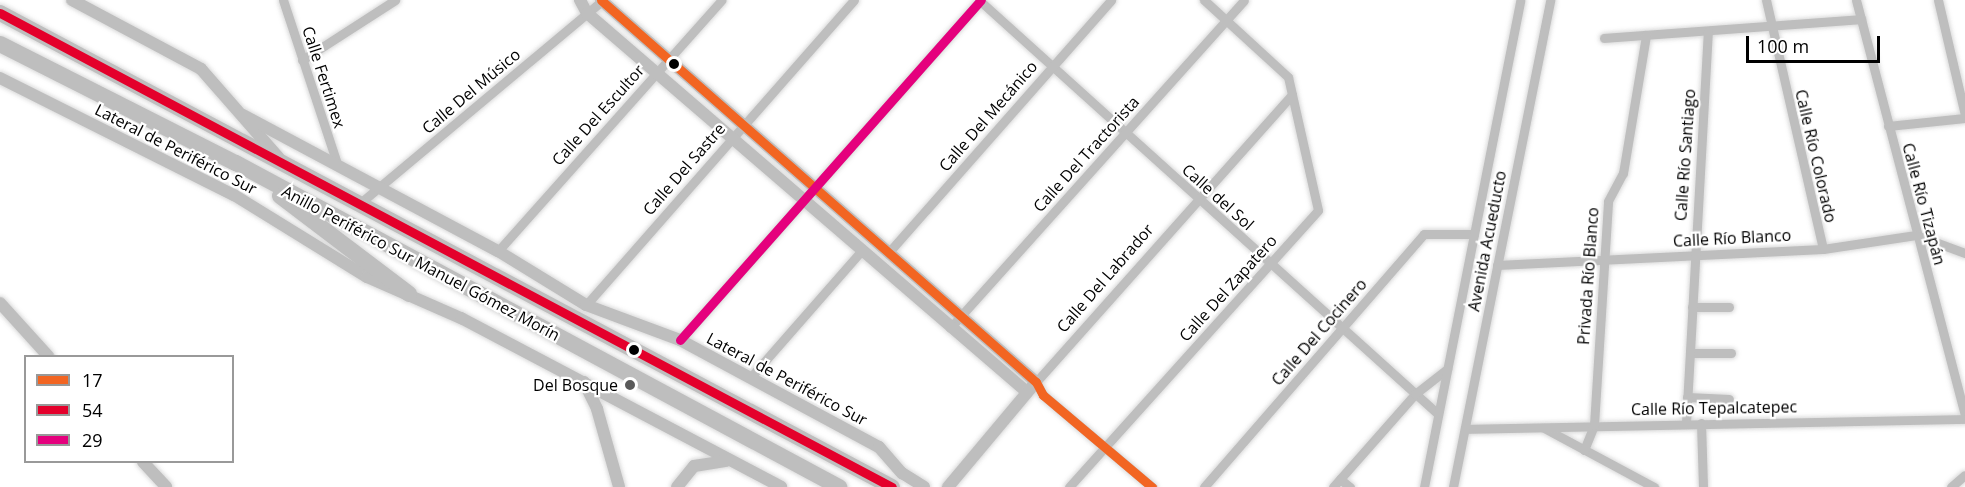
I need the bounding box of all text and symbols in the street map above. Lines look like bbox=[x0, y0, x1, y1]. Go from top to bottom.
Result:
street label: Calle Fertimex bbox=[299, 24, 349, 130]
scale bar bbox=[1749, 24, 1882, 62]
text: 100 m bbox=[1757, 34, 1809, 58]
street label: Calle Del Músico bbox=[418, 44, 524, 138]
street label: Calle Del Mecánico bbox=[935, 57, 1041, 175]
unlabelled marker bbox=[668, 58, 680, 70]
street label: Calle Del Escultor bbox=[548, 61, 648, 169]
street label: Calle Río Santiago bbox=[1671, 88, 1699, 222]
street label: Calle Río Colorado bbox=[1791, 88, 1841, 224]
street label: Calle Del Tractorista bbox=[1029, 92, 1143, 216]
street label: Lateral de Periférico Sur bbox=[92, 100, 260, 198]
street label: Calle Del Sastre bbox=[639, 119, 729, 219]
street label: Calle Río Tizapán bbox=[1898, 141, 1950, 267]
street label: Calle del Sol bbox=[1178, 160, 1258, 234]
street label: Avenida Acueducto bbox=[1464, 169, 1510, 313]
street label: Anillo Periférico Sur Manuel Gómez Morín bbox=[279, 181, 563, 345]
street label: Privada Río Blanco bbox=[1574, 207, 1602, 345]
street label: Calle Del Labrador bbox=[1053, 220, 1157, 336]
street label: Calle Río Blanco bbox=[1672, 225, 1792, 251]
street label: Calle Del Zapatero bbox=[1175, 231, 1281, 345]
street label: Calle Del Cocinero bbox=[1267, 275, 1371, 389]
street label: Lateral de Periférico Sur bbox=[703, 328, 871, 430]
unlabelled marker bbox=[628, 344, 640, 356]
legend bbox=[24, 355, 234, 463]
text: 17 bbox=[82, 368, 103, 392]
place label: Del Bosque bbox=[533, 375, 618, 395]
marker: Del Bosque bbox=[623, 378, 637, 392]
street label: Calle Río Tepalcatepec bbox=[1631, 397, 1797, 419]
text: 54 bbox=[82, 398, 103, 422]
text: 29 bbox=[82, 428, 103, 452]

